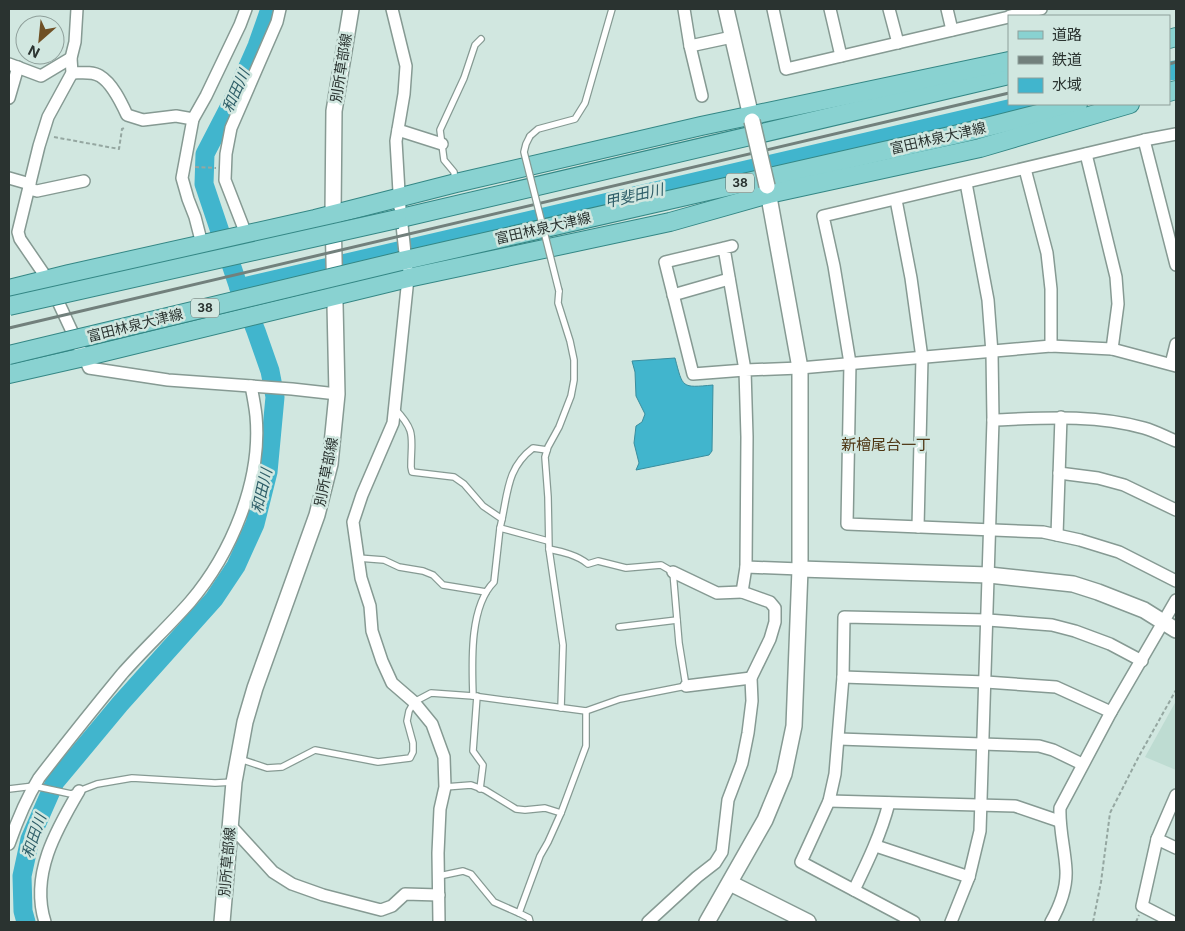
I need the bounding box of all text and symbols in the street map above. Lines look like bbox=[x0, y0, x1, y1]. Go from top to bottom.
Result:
north arrow bbox=[15, 15, 65, 65]
legend bbox=[1008, 15, 1170, 105]
text: 道路 bbox=[1052, 25, 1082, 44]
street label: 別所草部線 bbox=[327, 32, 354, 104]
text: N bbox=[25, 42, 42, 62]
text: 鉄道 bbox=[1052, 50, 1082, 69]
water label: 和田川 bbox=[218, 65, 254, 115]
text: 水域 bbox=[1052, 75, 1082, 94]
street label: 富田林泉大津線 bbox=[888, 118, 988, 157]
road number: 38 bbox=[726, 174, 754, 192]
water label: 甲斐田川 bbox=[603, 179, 667, 212]
street label: 富田林泉大津線 bbox=[493, 208, 593, 247]
road number: 38 bbox=[191, 298, 219, 318]
street label: 富田林泉大津線 bbox=[85, 304, 184, 345]
district label: 新檜尾台一丁 bbox=[841, 435, 931, 454]
street label: 別所草部線 bbox=[310, 436, 341, 508]
water label: 和田川 bbox=[247, 465, 276, 515]
water label: 和田川 bbox=[17, 810, 50, 860]
street label: 別所草部線 bbox=[215, 826, 238, 898]

